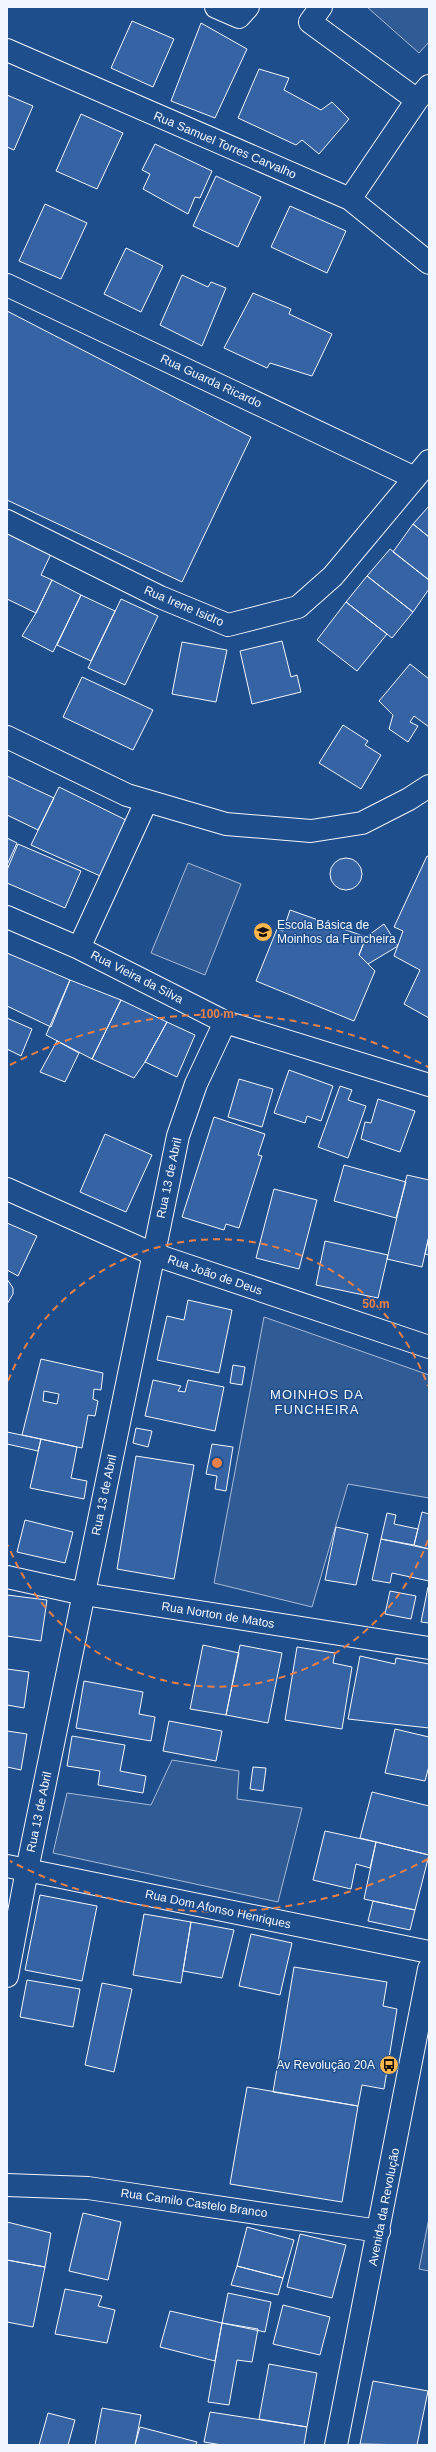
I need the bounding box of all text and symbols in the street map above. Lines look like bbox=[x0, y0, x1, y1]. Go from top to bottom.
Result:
street label: Rua Samuel Torres Carvalho bbox=[151, 108, 299, 182]
street label: Rua Guarda Ricardo bbox=[158, 351, 264, 411]
street label: Rua Irene Isidro bbox=[142, 583, 226, 629]
place label: Escola Básica de Moinhos da Funcheira bbox=[277, 918, 396, 946]
school or university icon: Escola Básica de Moinhos da Funcheira bbox=[252, 921, 274, 943]
street label: Rua Vieira da Silva bbox=[88, 948, 186, 1006]
text: 100 m bbox=[200, 1007, 234, 1021]
street label: Rua 13 de Abril bbox=[154, 1136, 184, 1220]
street label: Rua João de Deus bbox=[166, 1252, 264, 1298]
text: 50 m bbox=[362, 1297, 390, 1311]
district label: MOINHOS DA FUNCHEIRA bbox=[270, 1387, 364, 1417]
street label: Rua 13 de Abril bbox=[89, 1453, 119, 1537]
centre of rings bbox=[210, 1456, 224, 1470]
street label: Rua Norton de Matos bbox=[161, 1599, 275, 1631]
street label: Rua 13 de Abril bbox=[24, 1770, 54, 1854]
street label: Rua Dom Afonso Henriques bbox=[144, 1887, 292, 1931]
bus stop icon: Av Revolução 20A bbox=[378, 2054, 400, 2076]
place label: Av Revolução 20A bbox=[276, 2058, 375, 2072]
street label: Avenida da Revolução bbox=[366, 2147, 402, 2267]
street label: Rua Camilo Castelo Branco bbox=[120, 2186, 269, 2220]

